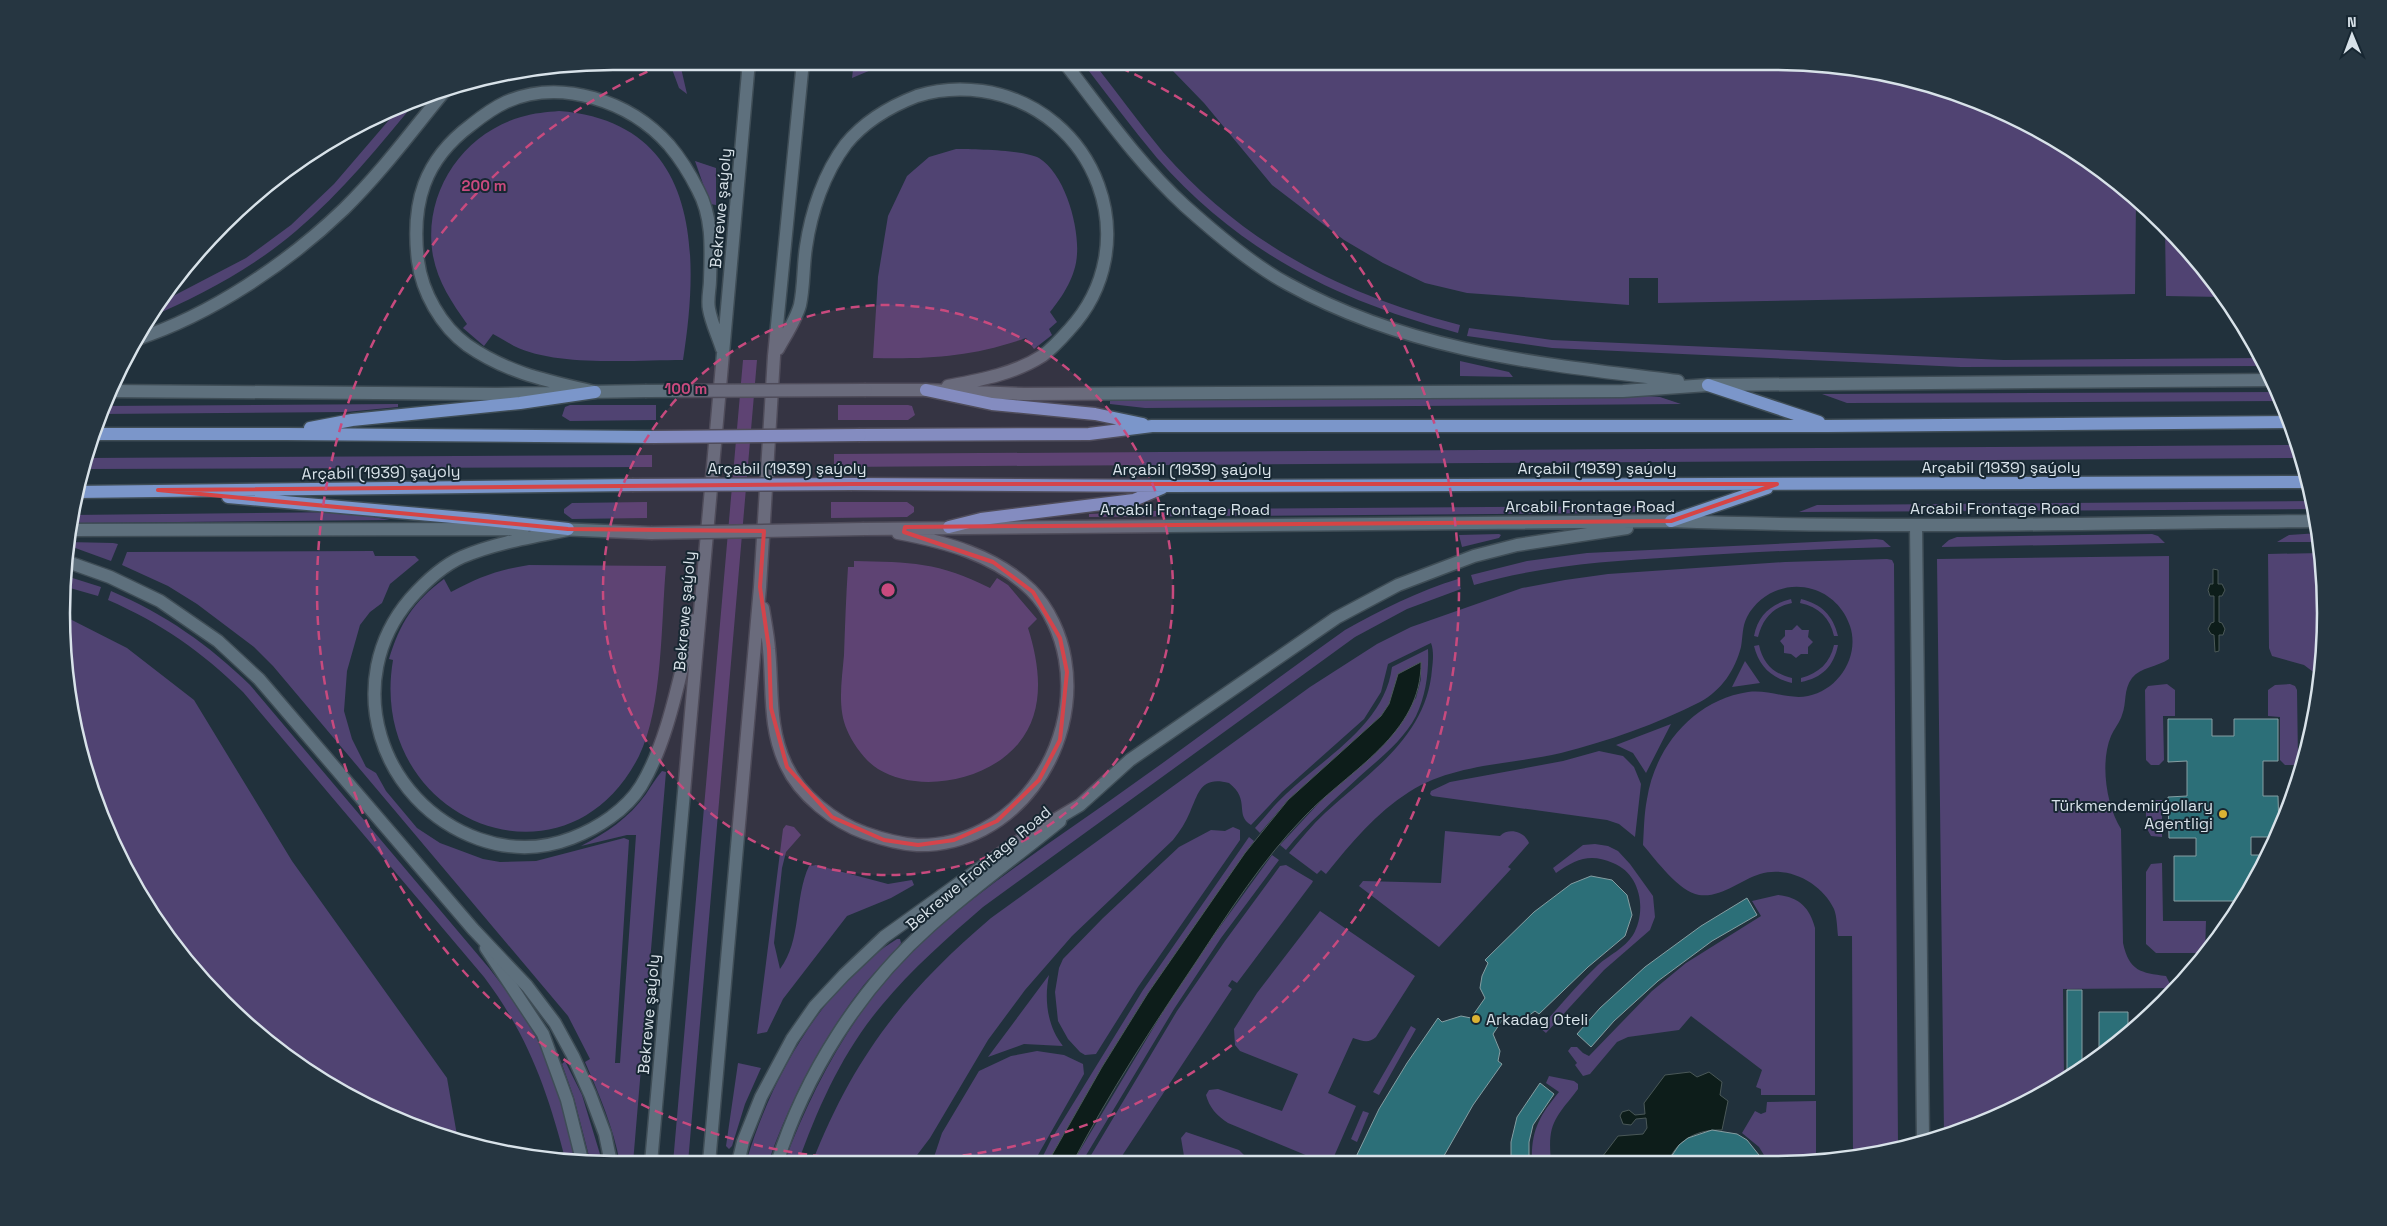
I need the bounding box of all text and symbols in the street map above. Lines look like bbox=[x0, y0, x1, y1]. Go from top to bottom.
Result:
north arrow bbox=[2327, 10, 2377, 60]
text: N bbox=[2347, 13, 2357, 31]
street label: Bekrewe şaýoly bbox=[705, 147, 736, 269]
text: 200 m bbox=[462, 176, 506, 195]
text: 100 m bbox=[665, 379, 707, 398]
street label: Arçabil (1939) şaýoly bbox=[1921, 457, 2081, 478]
street label: Arçabil (1939) şaýoly bbox=[707, 458, 867, 479]
street label: Arçabil (1939) şaýoly bbox=[1517, 458, 1677, 479]
street label: Arçabil (1939) şaýoly bbox=[1112, 459, 1272, 480]
street label: Arçabil (1939) şaýoly bbox=[301, 461, 461, 484]
street label: Arcabil Frontage Road bbox=[1505, 496, 1675, 517]
street label: Arcabil Frontage Road bbox=[1910, 498, 2080, 519]
street label: Arcabil Frontage Road bbox=[1100, 499, 1270, 520]
street label: Bekrewe şaýoly bbox=[669, 550, 700, 672]
centre of rings bbox=[879, 581, 897, 599]
place label: Türkmendemirýollary Agentligi bbox=[2051, 795, 2213, 834]
street label: Bekrewe Frontage Road bbox=[901, 801, 1055, 935]
marker: Türkmendemirýollary Agentligi bbox=[2217, 808, 2229, 820]
street label: Bekrewe şaýoly bbox=[633, 953, 664, 1075]
place label: Arkadag Oteli bbox=[1486, 1009, 1588, 1030]
marker: Arkadag Oteli bbox=[1470, 1013, 1482, 1025]

